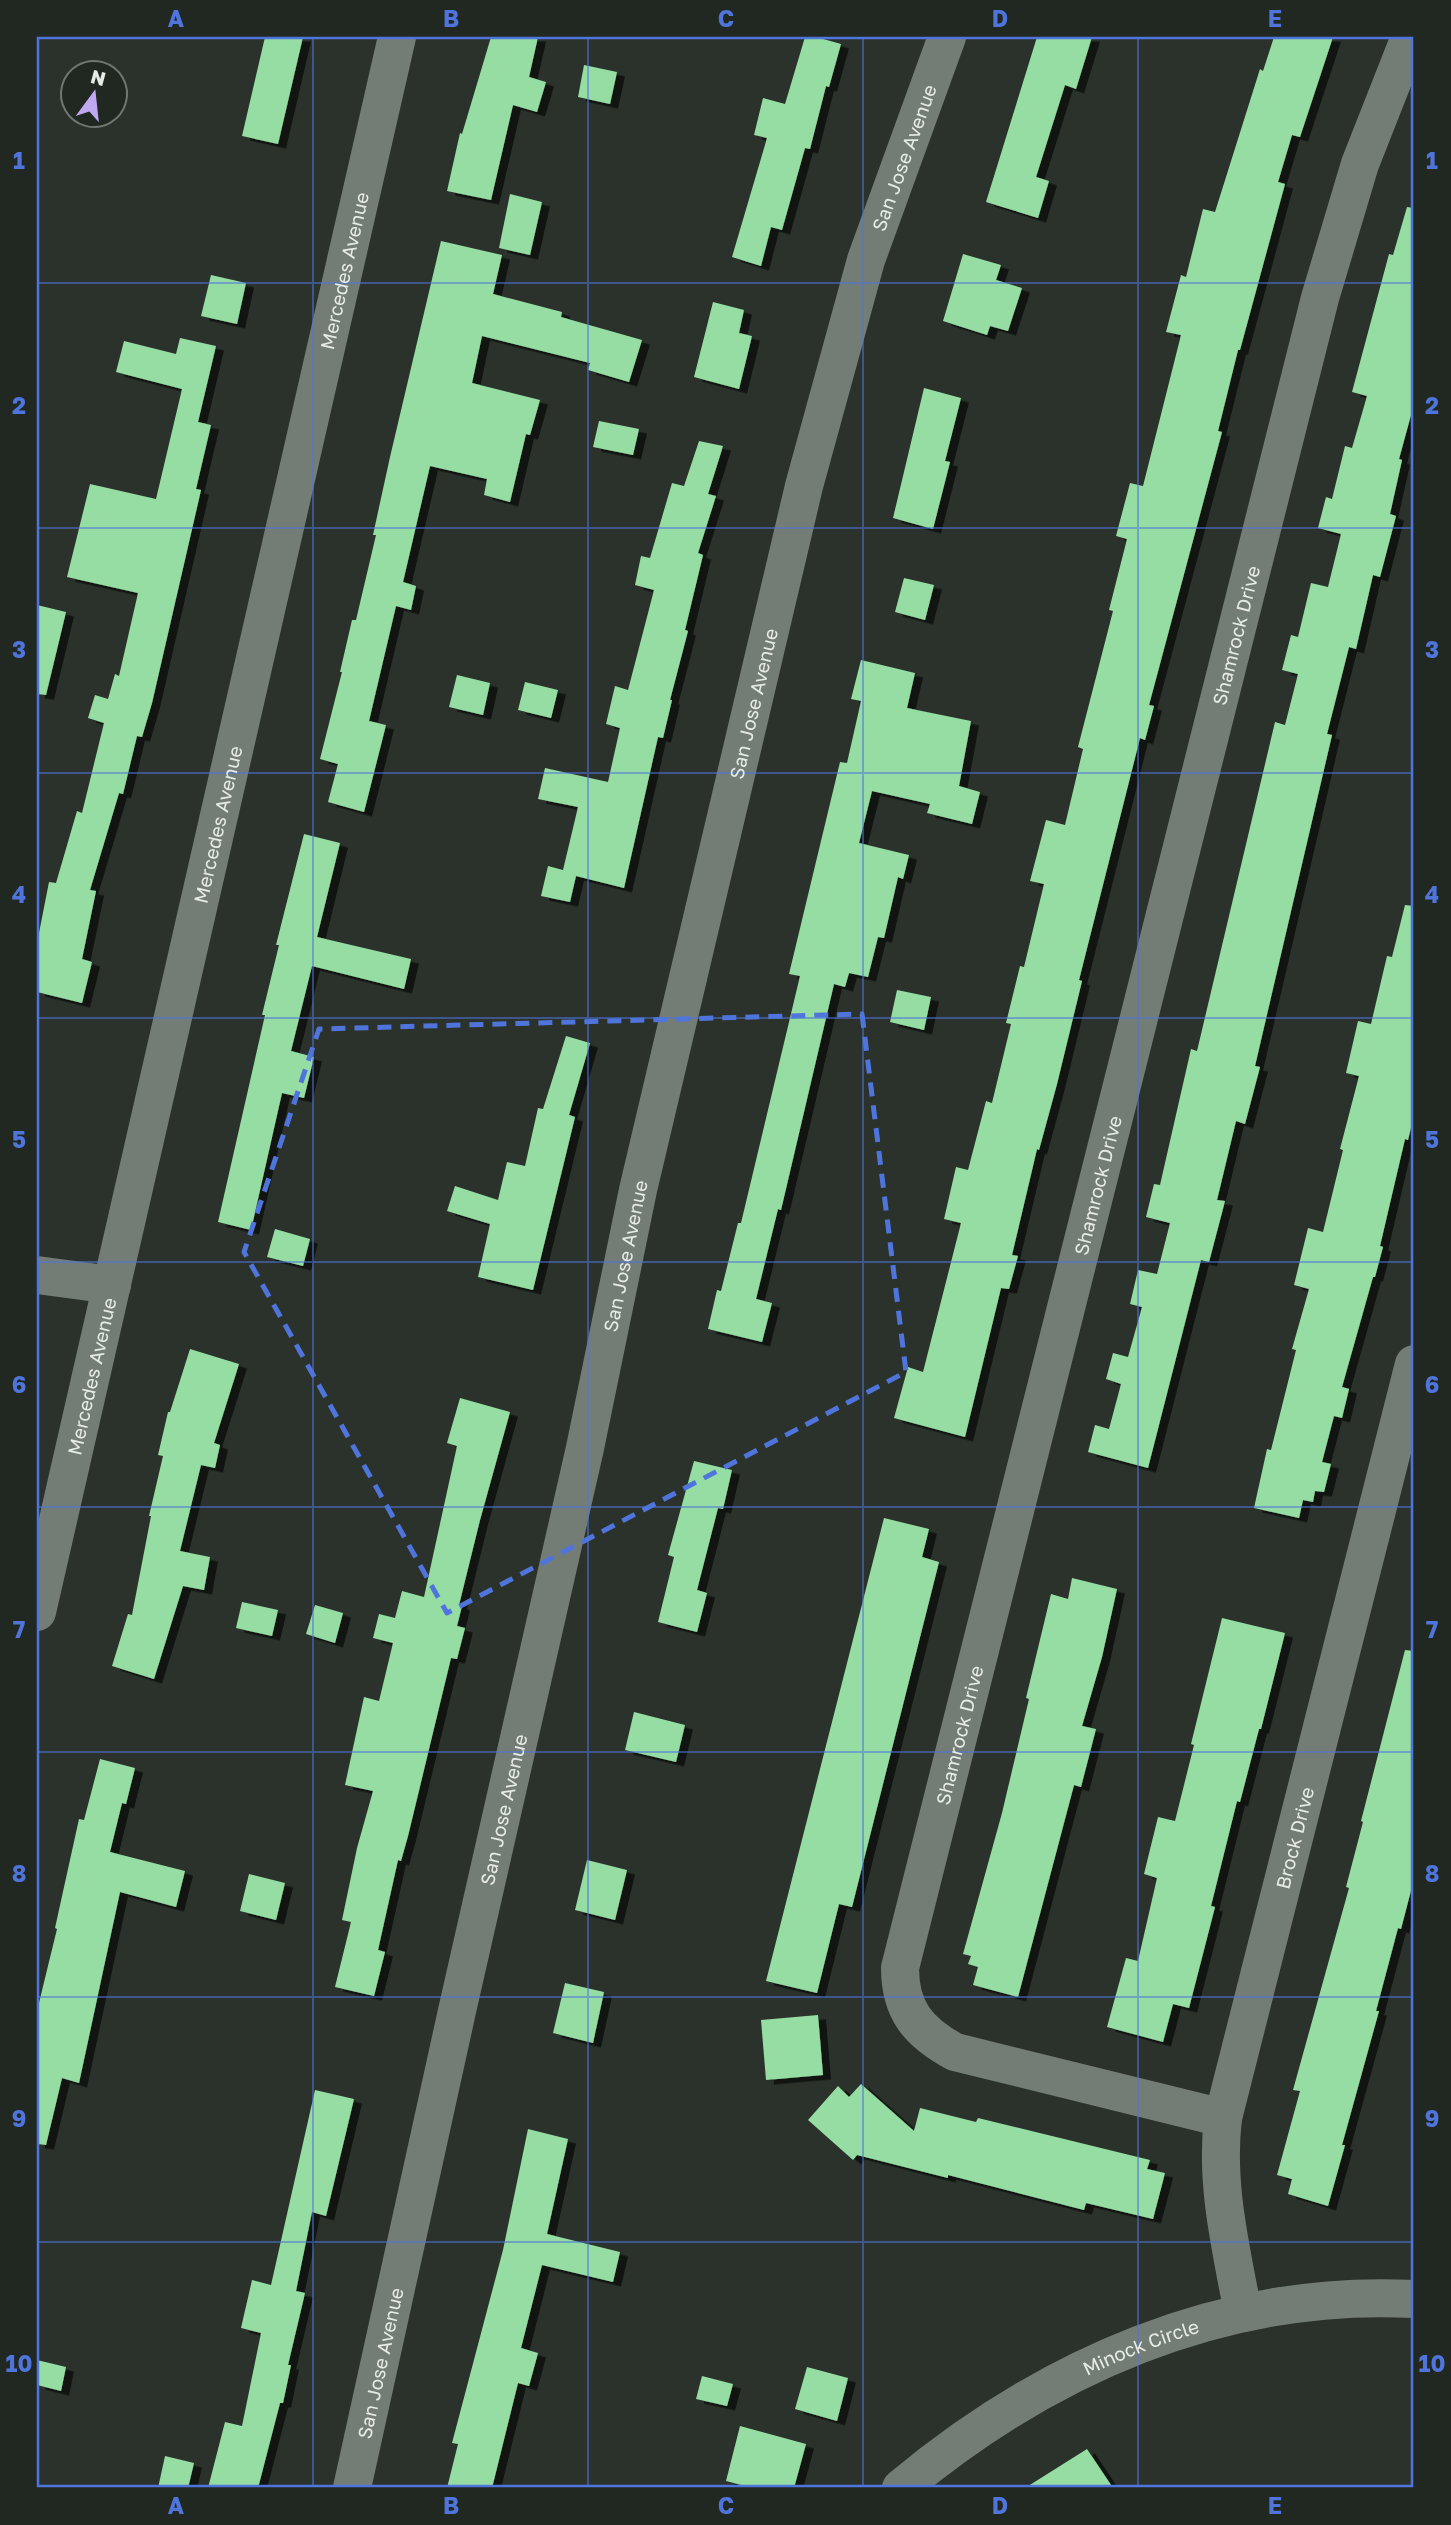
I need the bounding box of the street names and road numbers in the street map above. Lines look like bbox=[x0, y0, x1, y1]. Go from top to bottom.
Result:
street label: San Jose Avenue bbox=[866, 81, 940, 234]
street label: Mercedes Avenue bbox=[314, 190, 373, 351]
street label: Shamrock Drive bbox=[1207, 563, 1264, 707]
street label: San Jose Avenue bbox=[724, 626, 782, 781]
street label: Mercedes Avenue bbox=[188, 743, 246, 905]
street label: Shamrock Drive bbox=[1068, 1113, 1125, 1257]
street label: San Jose Avenue bbox=[598, 1178, 651, 1334]
street label: Mercedes Avenue bbox=[62, 1295, 120, 1457]
street label: Shamrock Drive bbox=[930, 1663, 987, 1807]
street label: San Jose Avenue bbox=[474, 1732, 531, 1887]
street label: Brock Drive bbox=[1270, 1784, 1318, 1891]
street label: San Jose Avenue bbox=[352, 2285, 407, 2441]
street label: Minock Circle bbox=[1079, 2314, 1201, 2379]

